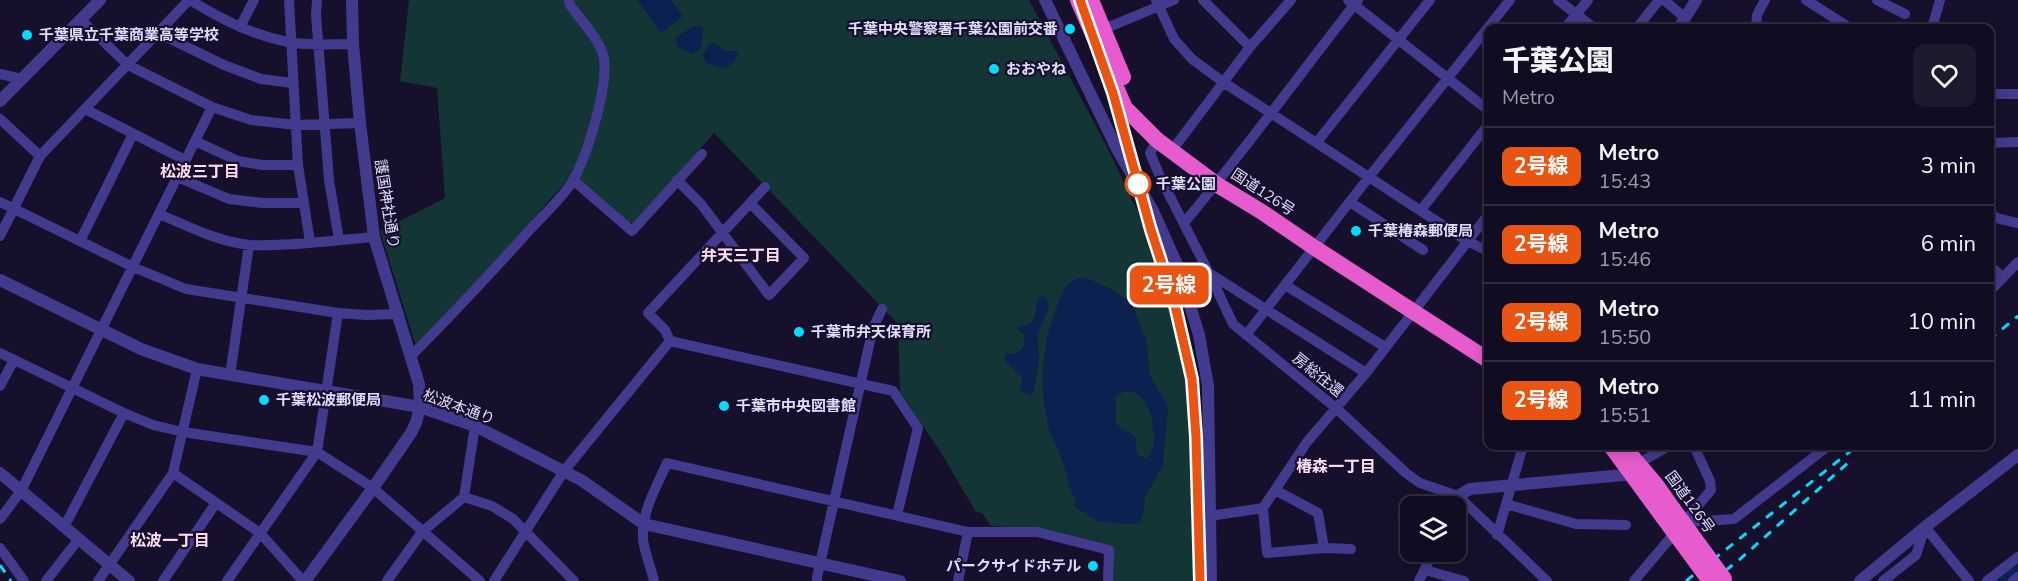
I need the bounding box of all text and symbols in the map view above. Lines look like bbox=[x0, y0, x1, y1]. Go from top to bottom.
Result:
place label: 千葉中央警察署千葉公園前交番 bbox=[848, 19, 1058, 39]
marker: 千葉中央警察署千葉公園前交番 bbox=[1063, 22, 1077, 36]
place label: 千葉県立千葉商業高等学校 bbox=[39, 25, 219, 45]
marker: 千葉県立千葉商業高等学校 bbox=[20, 28, 34, 42]
text: 千葉公園 bbox=[1502, 42, 1614, 80]
button: heart bbox=[1913, 44, 1976, 107]
place label: おおやね bbox=[1006, 59, 1066, 79]
marker: おおやね bbox=[987, 62, 1001, 76]
text: Metro bbox=[1502, 84, 1555, 111]
text: Metro bbox=[1599, 138, 1659, 168]
text: 3 min bbox=[1921, 151, 1976, 181]
text: 2号線 bbox=[1514, 152, 1569, 180]
street label: 護国神社通り bbox=[370, 158, 404, 250]
district label: 松波三丁目 bbox=[160, 161, 240, 183]
street label: 国道126号 bbox=[1227, 164, 1299, 220]
text: 15:43 bbox=[1599, 168, 1651, 195]
marker: 千葉公園 bbox=[1125, 171, 1151, 197]
place label: 千葉公園 bbox=[1156, 174, 1216, 194]
text: Metro bbox=[1599, 216, 1659, 246]
place label: 千葉椿森郵便局 bbox=[1368, 221, 1473, 241]
marker: 千葉椿森郵便局 bbox=[1349, 224, 1363, 238]
text: 6 min bbox=[1921, 229, 1976, 259]
text: 2号線 bbox=[1514, 230, 1569, 258]
district label: 弁天三丁目 bbox=[701, 245, 781, 267]
text: 15:46 bbox=[1599, 246, 1651, 273]
line badge: 2号線 bbox=[1134, 266, 1204, 304]
text: 2号線 bbox=[1142, 271, 1196, 299]
text: Metro bbox=[1599, 294, 1659, 324]
text: 10 min bbox=[1908, 307, 1976, 337]
text: 2号線 bbox=[1514, 308, 1569, 336]
place label: 千葉市弁天保育所 bbox=[811, 322, 931, 342]
text: 15:50 bbox=[1599, 324, 1651, 351]
marker: 千葉市弁天保育所 bbox=[792, 325, 806, 339]
street label: 房総往還 bbox=[1288, 348, 1348, 402]
text: Metro bbox=[1599, 372, 1659, 402]
street label: 松波本通り bbox=[420, 385, 498, 429]
text: 11 min bbox=[1908, 385, 1976, 415]
text: 2号線 bbox=[1514, 386, 1569, 414]
place label: 千葉松波郵便局 bbox=[276, 390, 381, 410]
marker: 千葉松波郵便局 bbox=[257, 393, 271, 407]
place label: 千葉市中央図書館 bbox=[736, 396, 856, 416]
marker: 千葉市中央図書館 bbox=[717, 399, 731, 413]
text: 15:51 bbox=[1599, 402, 1651, 429]
district label: 椿森一丁目 bbox=[1296, 456, 1376, 478]
street label: 国道126号 bbox=[1661, 467, 1719, 537]
map controls bbox=[1400, 496, 1466, 562]
button: layers bbox=[1400, 496, 1466, 562]
district label: 松波一丁目 bbox=[130, 530, 210, 552]
place label: パークサイドホテル bbox=[946, 556, 1081, 576]
marker: パークサイドホテル bbox=[1086, 559, 1100, 573]

